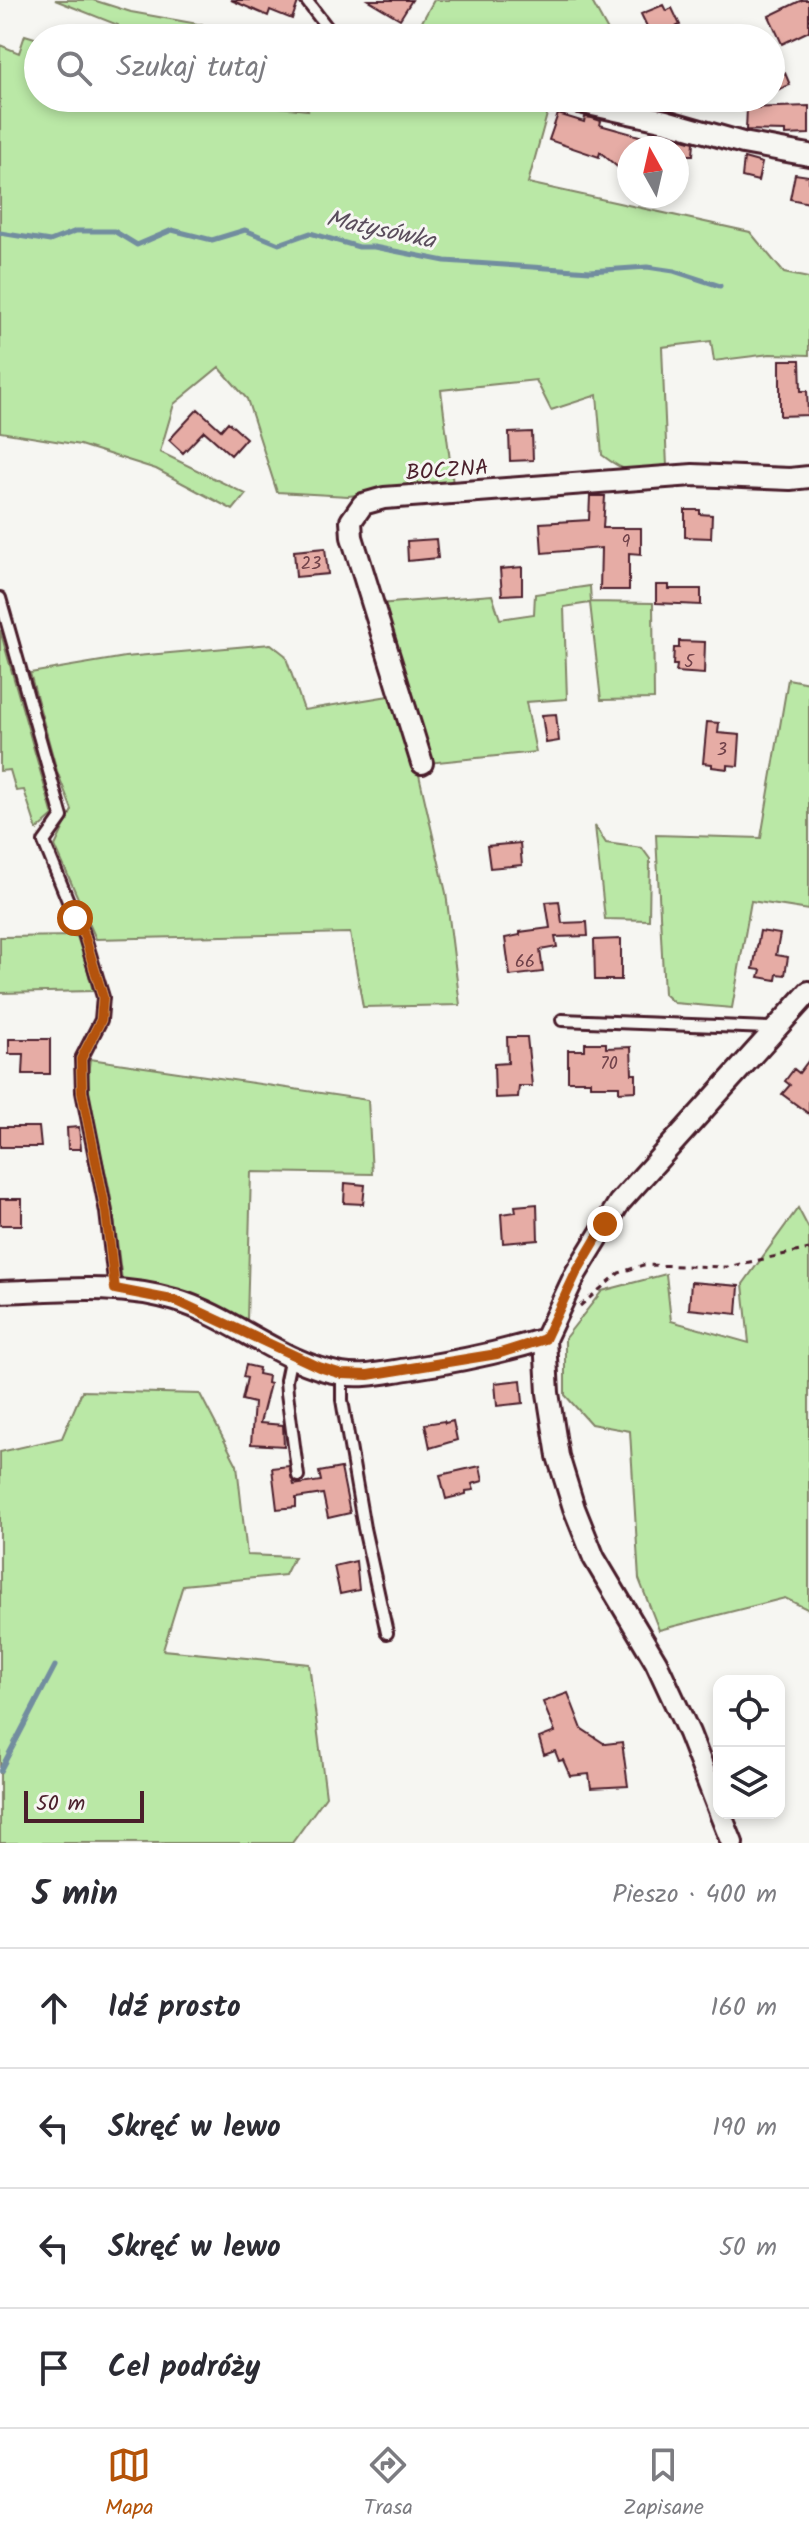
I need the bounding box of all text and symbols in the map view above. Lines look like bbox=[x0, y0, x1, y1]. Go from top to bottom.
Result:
search box bbox=[24, 24, 785, 112]
text: Szukaj tutaj bbox=[116, 44, 267, 92]
icon: search bbox=[52, 46, 96, 90]
north arrow bbox=[617, 136, 689, 208]
water label: Matysówka bbox=[323, 200, 440, 261]
street label: BOCZNA bbox=[405, 451, 490, 492]
house number: 9 bbox=[622, 528, 631, 557]
house number: 23 bbox=[301, 550, 321, 579]
house number: 5 bbox=[684, 648, 695, 677]
house number: 3 bbox=[717, 736, 727, 765]
route start bbox=[57, 900, 93, 936]
house number: 66 bbox=[515, 948, 535, 977]
house number: 70 bbox=[600, 1050, 618, 1079]
route end bbox=[587, 1206, 623, 1242]
map controls bbox=[713, 1675, 785, 1819]
button: locate bbox=[713, 1675, 785, 1747]
button: layers bbox=[713, 1747, 785, 1819]
scale bar bbox=[24, 1787, 144, 1823]
text: 50 m bbox=[36, 1787, 85, 1822]
text: 5 min bbox=[32, 1868, 118, 1922]
text: Pieszo · 400 m bbox=[612, 1874, 777, 1916]
text: Idź prosto bbox=[108, 1984, 241, 2032]
icon: ahead bbox=[32, 1986, 76, 2030]
text: 160 m bbox=[710, 1987, 777, 2029]
text: Skręć w lewo bbox=[108, 2104, 281, 2152]
icon: left bbox=[32, 2106, 76, 2150]
text: 190 m bbox=[712, 2107, 777, 2149]
text: Skręć w lewo bbox=[108, 2224, 281, 2272]
icon: left bbox=[32, 2226, 76, 2270]
text: 50 m bbox=[719, 2227, 777, 2269]
text: Cel podróży bbox=[108, 2344, 260, 2392]
icon: arrive bbox=[32, 2346, 76, 2390]
tab: Mapa bbox=[105, 2443, 154, 2526]
tab: Trasa bbox=[364, 2443, 413, 2526]
tab: Zapisane bbox=[623, 2443, 704, 2526]

